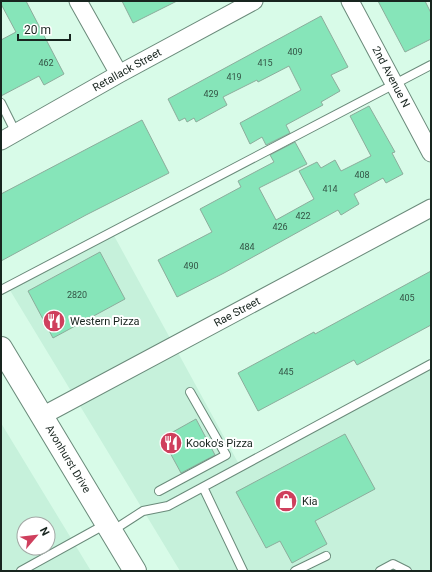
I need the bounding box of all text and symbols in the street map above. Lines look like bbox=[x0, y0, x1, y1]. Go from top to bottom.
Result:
scale bar bbox=[18, 16, 70, 42]
text: 20 m bbox=[24, 23, 51, 37]
street label: 2nd Avenue N bbox=[369, 44, 413, 110]
street label: Retallack Street bbox=[90, 46, 164, 94]
house number: 409 bbox=[287, 47, 303, 57]
house number: 462 bbox=[38, 58, 54, 68]
house number: 415 bbox=[257, 58, 273, 68]
house number: 419 bbox=[226, 72, 242, 82]
house number: 429 bbox=[203, 89, 219, 99]
house number: 408 bbox=[354, 170, 370, 180]
house number: 414 bbox=[322, 184, 338, 194]
house number: 422 bbox=[295, 211, 311, 221]
house number: 426 bbox=[272, 222, 288, 232]
house number: 484 bbox=[239, 242, 255, 252]
house number: 490 bbox=[183, 261, 199, 271]
house number: 2820 bbox=[67, 290, 87, 300]
house number: 405 bbox=[399, 293, 415, 303]
street label: Rae Street bbox=[212, 294, 263, 330]
restaurant icon: Western Pizza bbox=[41, 308, 67, 334]
place label: Western Pizza bbox=[70, 315, 140, 328]
house number: 445 bbox=[278, 367, 294, 377]
street label: Avonhurst Drive bbox=[43, 423, 94, 496]
restaurant icon: Kooko's Pizza bbox=[158, 430, 184, 456]
place label: Kooko's Pizza bbox=[186, 437, 253, 450]
shop icon: Kia bbox=[273, 488, 299, 514]
place label: Kia bbox=[302, 495, 318, 508]
north arrow bbox=[16, 516, 56, 556]
text: N bbox=[37, 525, 52, 538]

